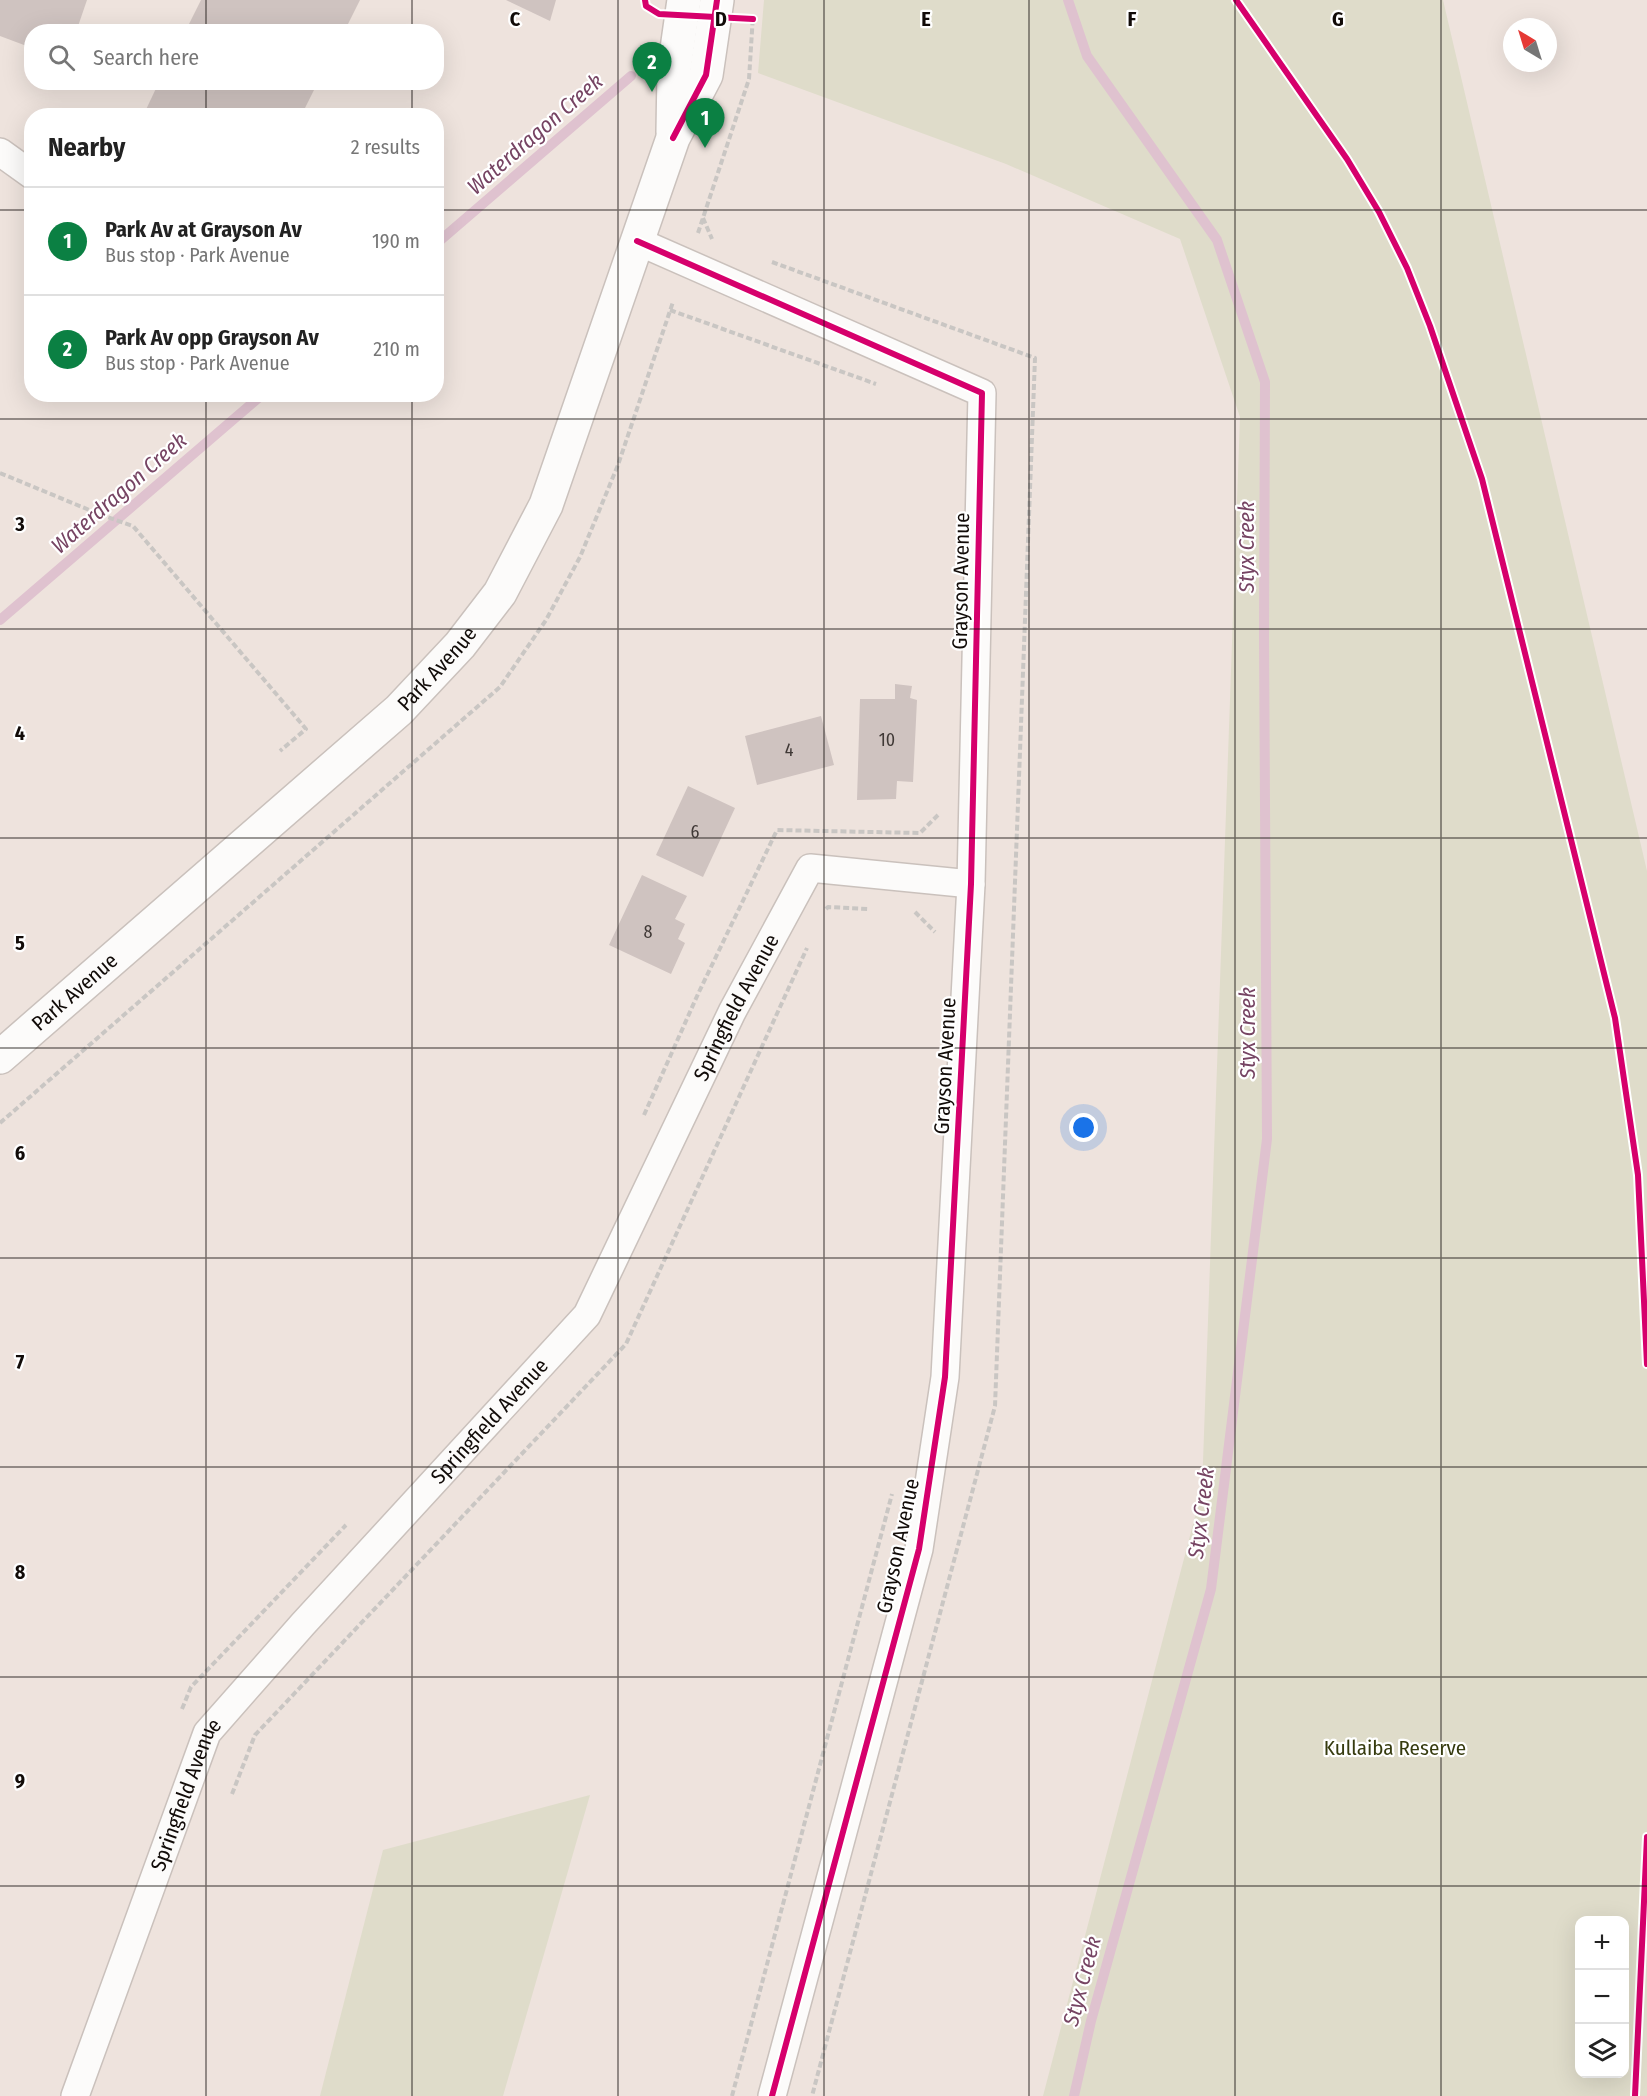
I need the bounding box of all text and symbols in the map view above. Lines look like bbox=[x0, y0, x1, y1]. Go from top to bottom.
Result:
text: C bbox=[510, 7, 521, 31]
text: D bbox=[715, 7, 727, 31]
text: E bbox=[921, 7, 931, 31]
text: F bbox=[1128, 7, 1137, 31]
text: G bbox=[1332, 7, 1344, 31]
north arrow bbox=[1503, 18, 1557, 72]
search box bbox=[24, 24, 444, 90]
icon: search bbox=[45, 41, 78, 74]
pin: 2 bbox=[632, 42, 672, 92]
text: Search here bbox=[93, 44, 199, 71]
water label: Waterdragon Creek bbox=[462, 68, 608, 200]
pin: 1 bbox=[686, 98, 724, 148]
text: Nearby bbox=[48, 132, 125, 163]
text: 2 results bbox=[351, 135, 420, 159]
text: Park Av at Grayson Av bbox=[105, 216, 302, 243]
text: 1 bbox=[63, 229, 72, 253]
text: 190 m bbox=[372, 229, 420, 253]
text: Bus stop · Park Avenue bbox=[105, 243, 290, 267]
text: Park Av opp Grayson Av bbox=[105, 324, 319, 351]
text: 2 bbox=[63, 337, 72, 361]
text: 210 m bbox=[373, 337, 420, 361]
text: Bus stop · Park Avenue bbox=[105, 351, 290, 375]
water label: Waterdragon Creek bbox=[46, 427, 192, 559]
water label: Styx Creek bbox=[1233, 501, 1260, 594]
text: 3 bbox=[14, 512, 25, 536]
street label: Grayson Avenue bbox=[947, 512, 975, 650]
street label: Park Avenue bbox=[392, 621, 482, 716]
text: 4 bbox=[15, 721, 25, 745]
house number: 10 bbox=[879, 729, 895, 751]
house number: 4 bbox=[785, 739, 794, 761]
house number: 6 bbox=[691, 821, 700, 843]
house number: 8 bbox=[644, 921, 653, 943]
street label: Springfield Avenue bbox=[688, 930, 785, 1085]
text: 5 bbox=[15, 931, 25, 955]
street label: Park Avenue bbox=[26, 948, 123, 1036]
water label: Styx Creek bbox=[1234, 987, 1261, 1080]
street label: Grayson Avenue bbox=[928, 997, 962, 1135]
your location bbox=[1069, 1113, 1098, 1142]
text: 6 bbox=[15, 1141, 25, 1165]
text: 7 bbox=[16, 1350, 25, 1374]
street label: Springfield Avenue bbox=[425, 1353, 554, 1489]
water label: Styx Creek bbox=[1182, 1466, 1220, 1561]
street label: Grayson Avenue bbox=[871, 1476, 925, 1616]
text: 8 bbox=[15, 1560, 26, 1584]
street label: Springfield Avenue bbox=[145, 1713, 227, 1875]
park label: Kullaiba Reserve bbox=[1324, 1735, 1466, 1761]
text: 9 bbox=[15, 1769, 25, 1793]
map controls bbox=[1575, 1916, 1629, 2078]
button: + bbox=[1575, 1916, 1629, 1970]
water label: Styx Creek bbox=[1057, 1933, 1107, 2030]
button: − bbox=[1575, 1970, 1629, 2024]
button: layers bbox=[1575, 2024, 1629, 2078]

